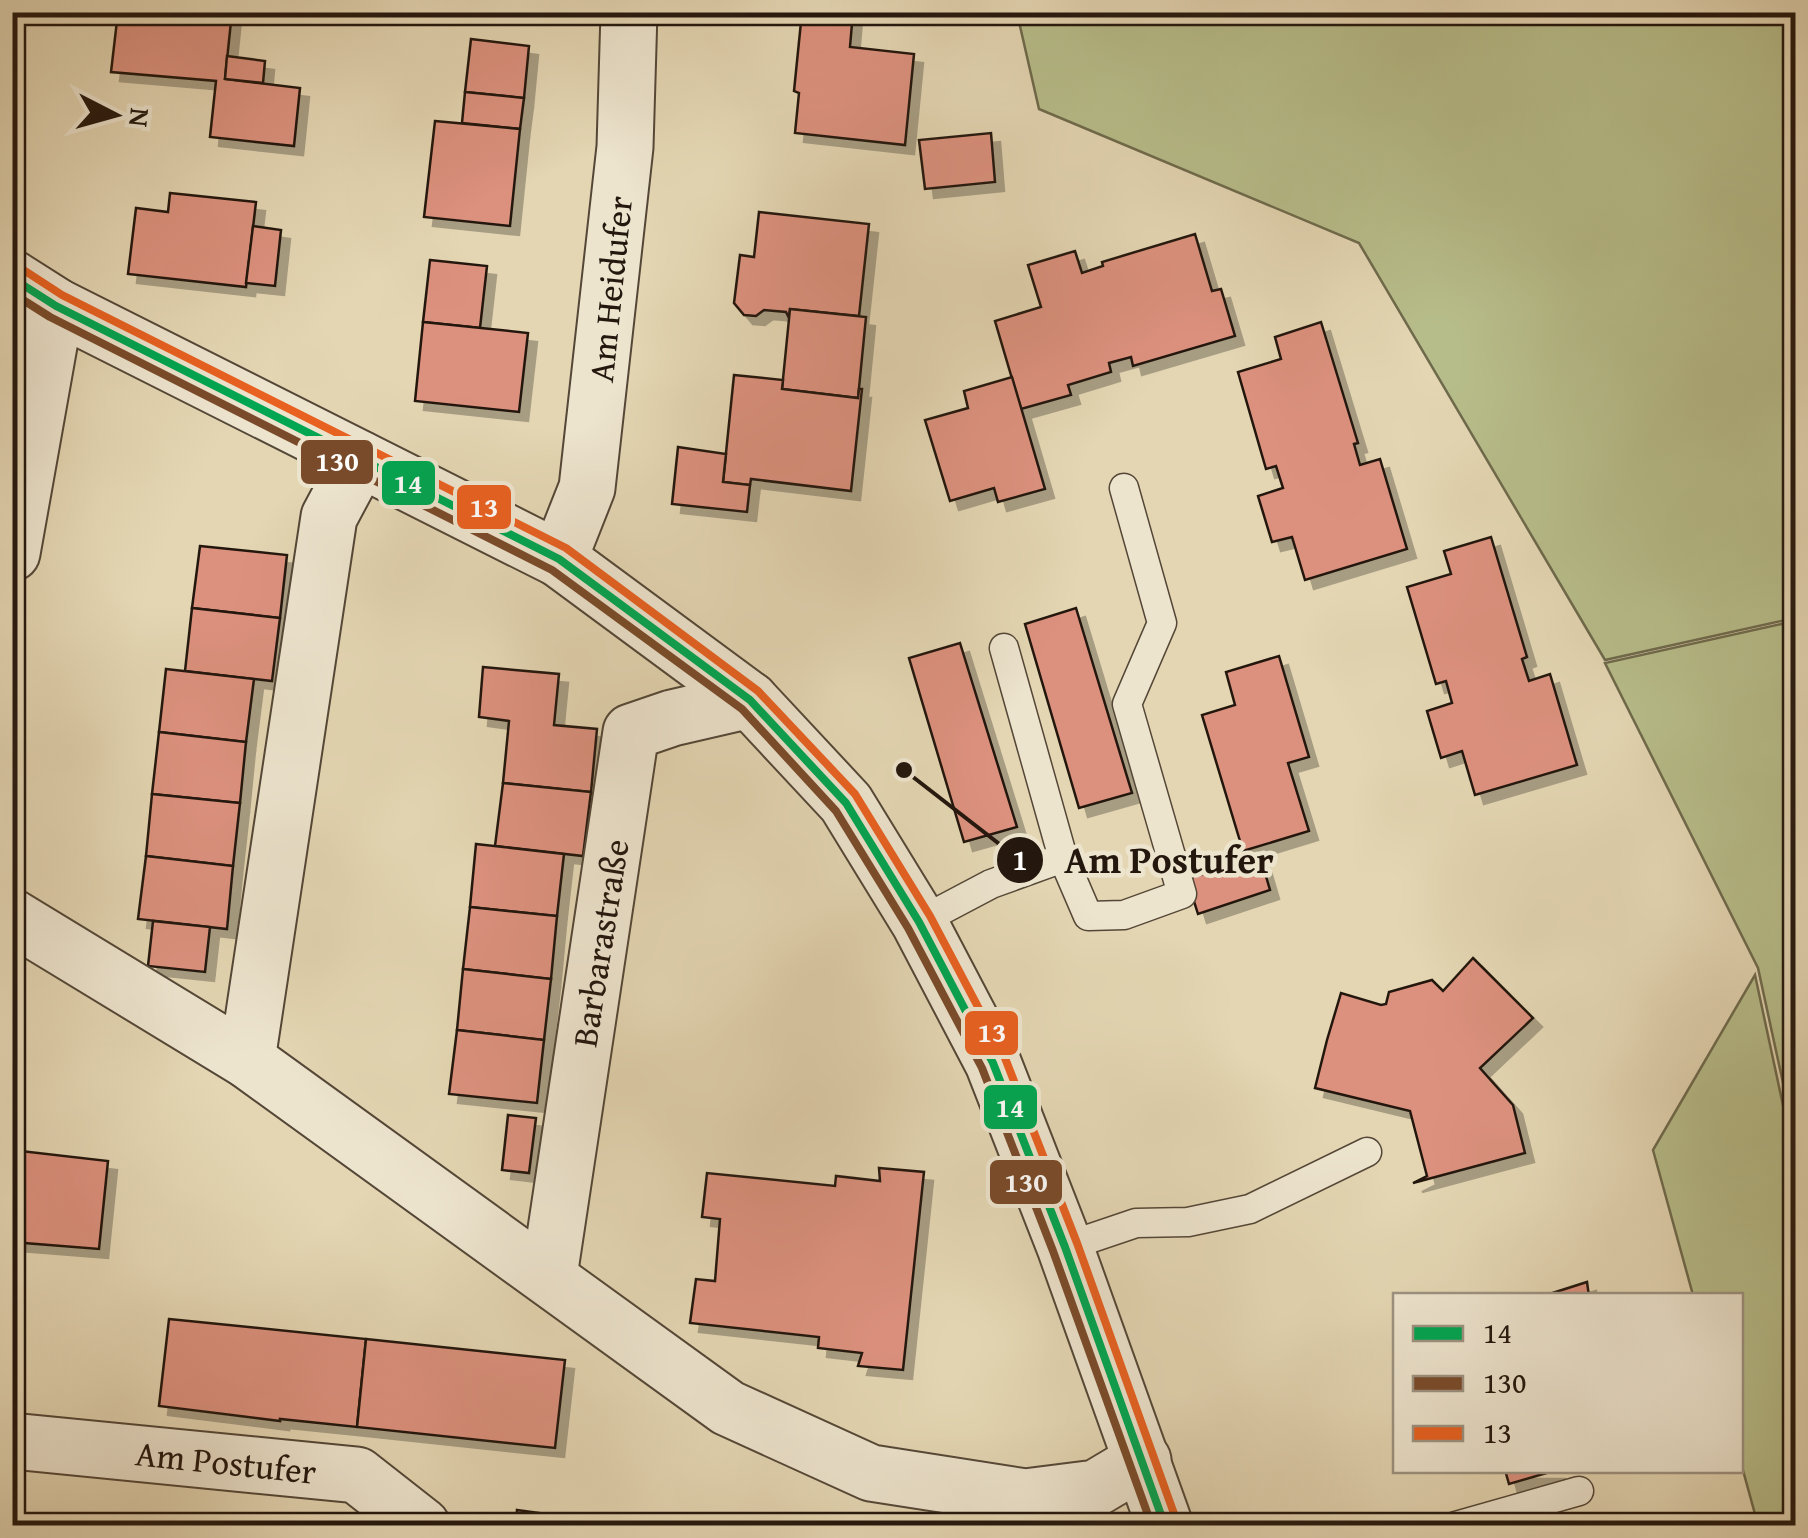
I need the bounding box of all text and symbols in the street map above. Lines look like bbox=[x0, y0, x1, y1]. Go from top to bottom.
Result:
north arrow bbox=[65, 65, 165, 165]
text: N bbox=[119, 106, 162, 129]
street label: Am Heidufer bbox=[575, 193, 645, 385]
line badge: 130 bbox=[299, 438, 375, 486]
text: 130 bbox=[315, 440, 359, 481]
line badge: 14 bbox=[380, 459, 437, 507]
text: 14 bbox=[393, 462, 423, 503]
line badge: 13 bbox=[455, 483, 513, 531]
text: 13 bbox=[469, 486, 499, 527]
callout: Am Postufer bbox=[995, 826, 1294, 894]
text: Am Postufer bbox=[1064, 831, 1274, 887]
street label: Barbarastraße bbox=[558, 835, 642, 1051]
text: 1 bbox=[1012, 837, 1028, 881]
line badge: 13 bbox=[963, 1009, 1020, 1057]
text: 13 bbox=[977, 1011, 1007, 1052]
line badge: 14 bbox=[982, 1083, 1039, 1131]
text: 14 bbox=[995, 1086, 1025, 1127]
line badge: 130 bbox=[988, 1158, 1064, 1206]
text: 130 bbox=[1004, 1161, 1048, 1202]
legend bbox=[1393, 1293, 1743, 1473]
text: 14 bbox=[1483, 1310, 1512, 1354]
text: 130 bbox=[1483, 1360, 1526, 1404]
text: 13 bbox=[1483, 1410, 1512, 1454]
street label: Am Postufer bbox=[133, 1427, 319, 1497]

